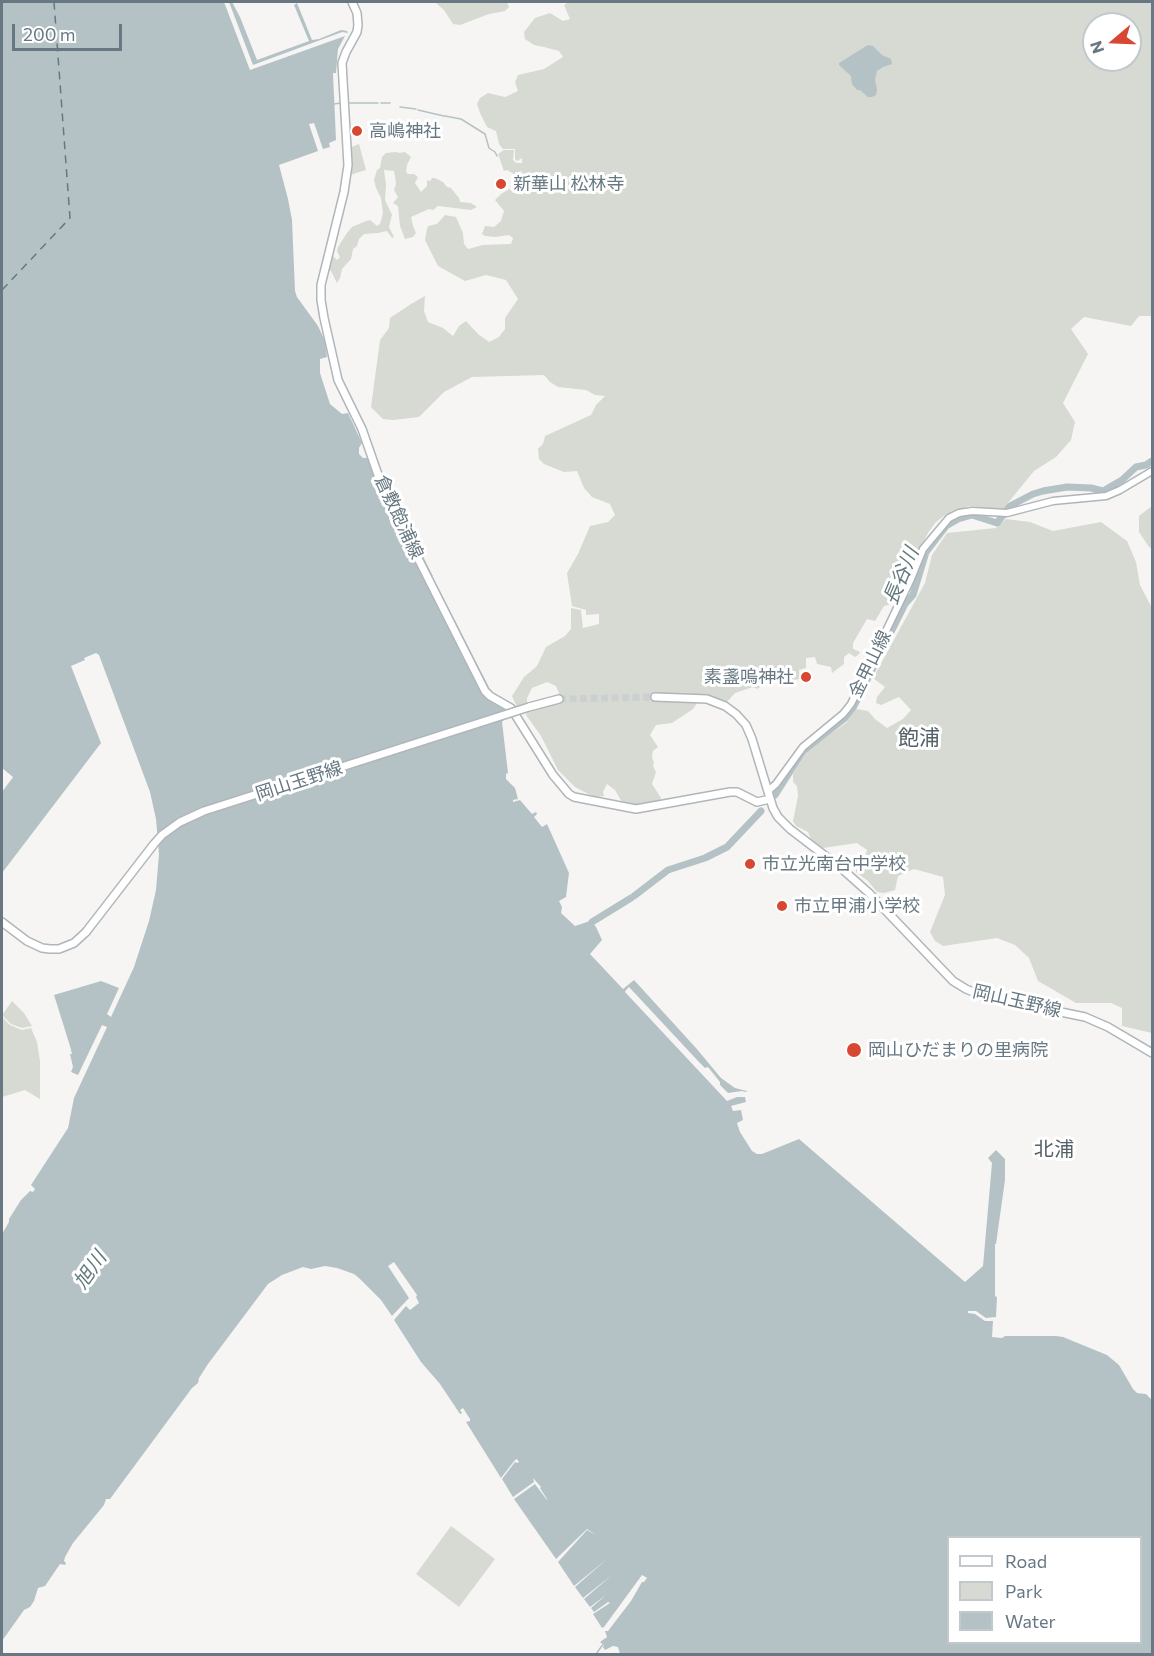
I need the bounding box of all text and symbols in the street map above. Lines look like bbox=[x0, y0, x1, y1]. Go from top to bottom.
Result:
scale bar bbox=[15, 12, 124, 50]
north arrow bbox=[1082, 12, 1142, 72]
text: 200 m bbox=[23, 23, 76, 45]
text: N bbox=[1085, 39, 1107, 56]
place label: 高嶋神社 bbox=[369, 120, 441, 142]
marker: 高嶋神社 bbox=[350, 124, 364, 138]
place label: 新華山 松林寺 bbox=[513, 173, 624, 195]
marker: 新華山 松林寺 bbox=[494, 177, 508, 191]
street label: 倉敷飽浦線 bbox=[370, 472, 428, 562]
water label: 長谷川 bbox=[878, 544, 924, 608]
street label: 金甲山線 bbox=[845, 627, 895, 701]
place label: 素盞嗚神社 bbox=[704, 666, 794, 688]
marker: 素盞嗚神社 bbox=[799, 670, 813, 684]
district label: 飽浦 bbox=[898, 725, 940, 751]
street label: 岡山玉野線 bbox=[253, 757, 345, 805]
place label: 市立光南台中学校 bbox=[762, 853, 906, 875]
marker: 市立光南台中学校 bbox=[743, 857, 757, 871]
place label: 市立甲浦小学校 bbox=[794, 895, 920, 917]
marker: 市立甲浦小学校 bbox=[775, 899, 789, 913]
street label: 岡山玉野線 bbox=[971, 980, 1063, 1022]
place label: 岡山ひだまりの里病院 bbox=[868, 1039, 1048, 1061]
marker: 岡山ひだまりの里病院 bbox=[845, 1041, 863, 1059]
district label: 北浦 bbox=[1034, 1137, 1074, 1161]
water label: 旭川 bbox=[69, 1247, 111, 1293]
legend bbox=[947, 1536, 1142, 1644]
text: Road bbox=[1005, 1550, 1047, 1572]
text: Park bbox=[1005, 1580, 1043, 1602]
text: Water bbox=[1005, 1610, 1056, 1632]

